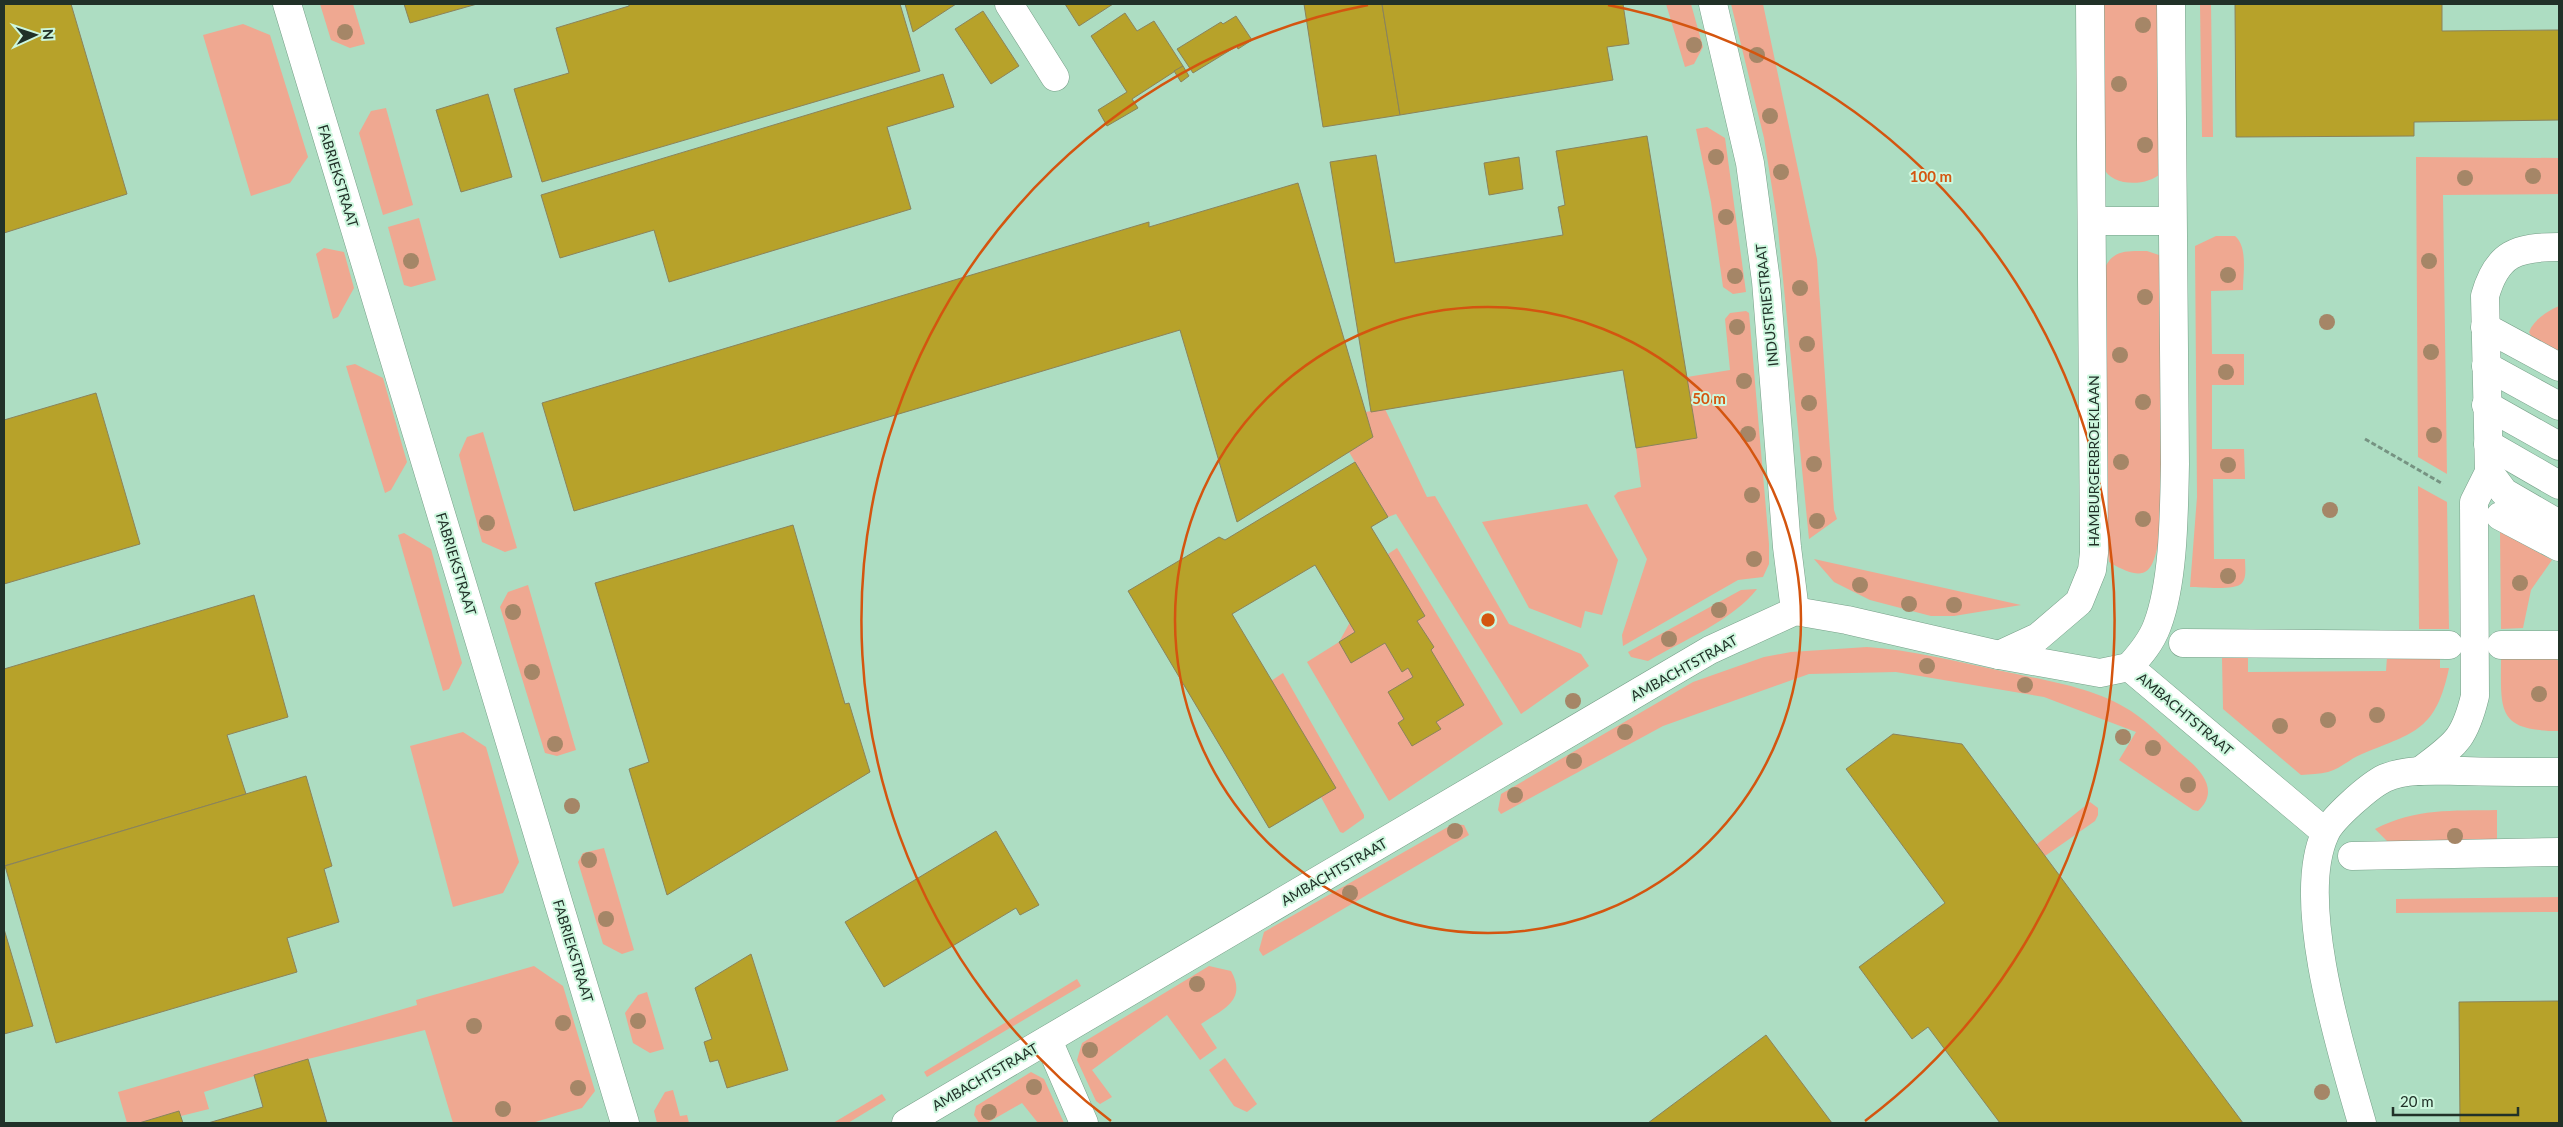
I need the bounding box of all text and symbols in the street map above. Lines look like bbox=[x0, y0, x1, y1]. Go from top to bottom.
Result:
north arrow bbox=[10, 10, 60, 60]
text: N bbox=[40, 28, 57, 40]
street label: FABRIEKSTRAAT bbox=[315, 122, 362, 230]
text: 100 m bbox=[1910, 167, 1952, 185]
street label: INDUSTRIESTRAAT bbox=[1752, 242, 1781, 367]
street label: HAMBURGERBROEKLAAN bbox=[2085, 375, 2102, 547]
text: 50 m bbox=[1692, 389, 1726, 407]
street label: FABRIEKSTRAAT bbox=[433, 510, 480, 618]
centre of rings bbox=[1479, 611, 1497, 629]
street label: AMBACHTSTRAAT bbox=[1627, 631, 1741, 704]
street label: AMBACHTSTRAAT bbox=[2134, 669, 2237, 759]
street label: AMBACHTSTRAAT bbox=[1278, 834, 1390, 909]
street label: FABRIEKSTRAAT bbox=[550, 897, 597, 1005]
street label: AMBACHTSTRAAT bbox=[929, 1039, 1041, 1114]
scale bar bbox=[2393, 1084, 2518, 1116]
text: 20 m bbox=[2400, 1092, 2434, 1110]

